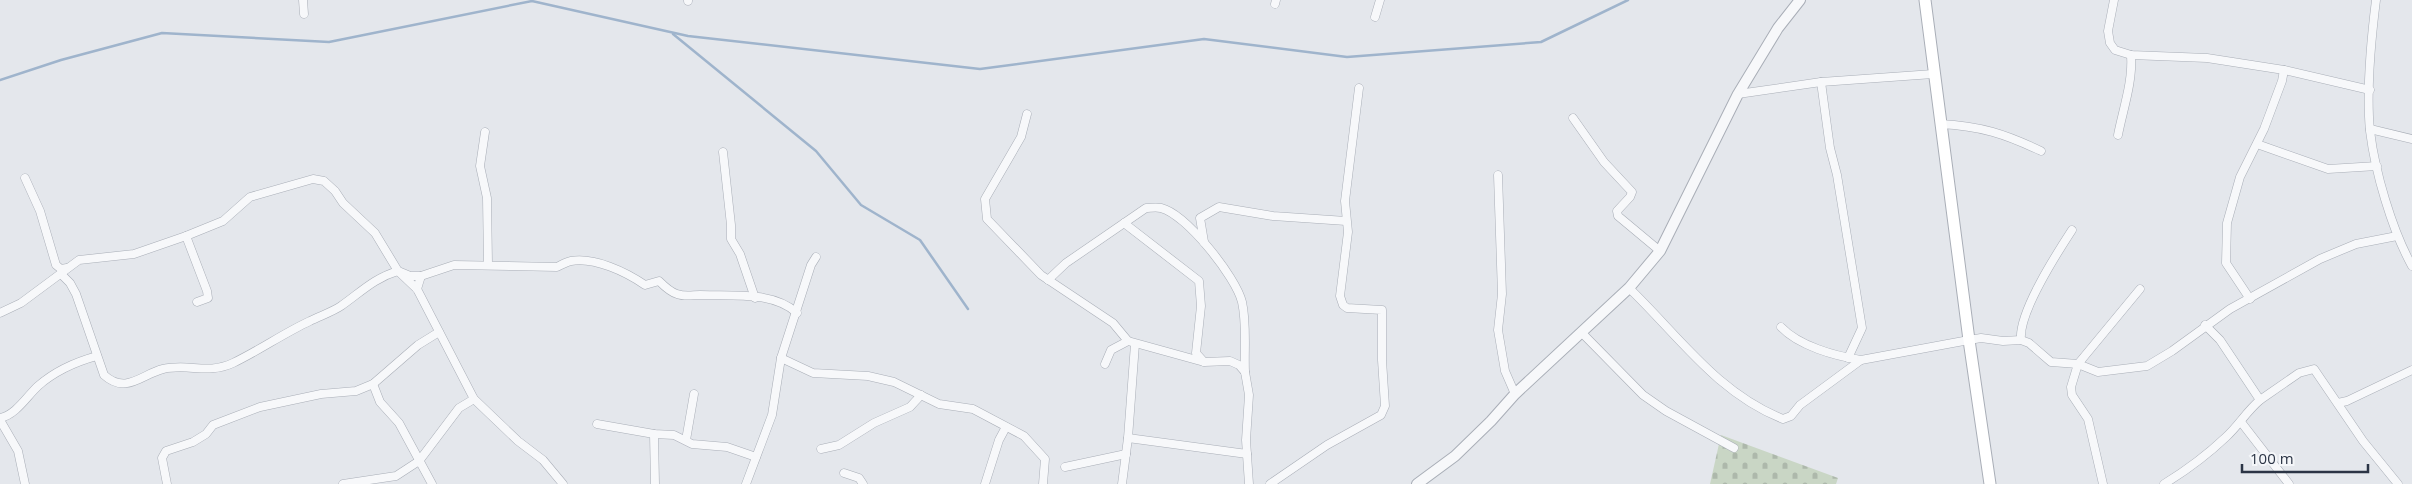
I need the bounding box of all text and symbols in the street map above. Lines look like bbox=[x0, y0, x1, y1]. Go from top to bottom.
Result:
scale bar bbox=[2242, 442, 2368, 474]
text: 100 m bbox=[2250, 448, 2294, 468]

